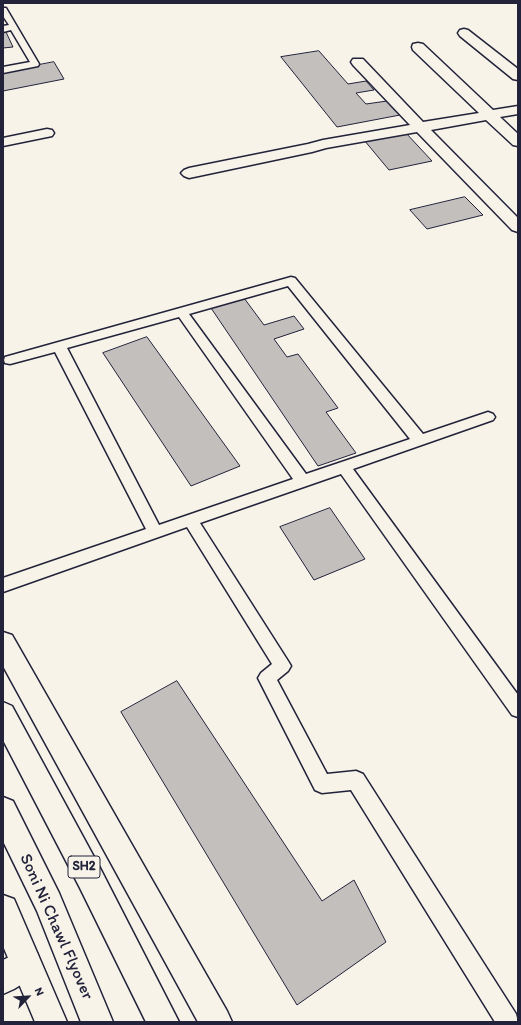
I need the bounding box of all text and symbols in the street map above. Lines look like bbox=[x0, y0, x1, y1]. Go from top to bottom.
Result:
street label: Soni Ni Chawl Flyover bbox=[15, 851, 97, 1003]
road number: SH2 bbox=[68, 856, 100, 878]
north arrow bbox=[8, 977, 48, 1017]

